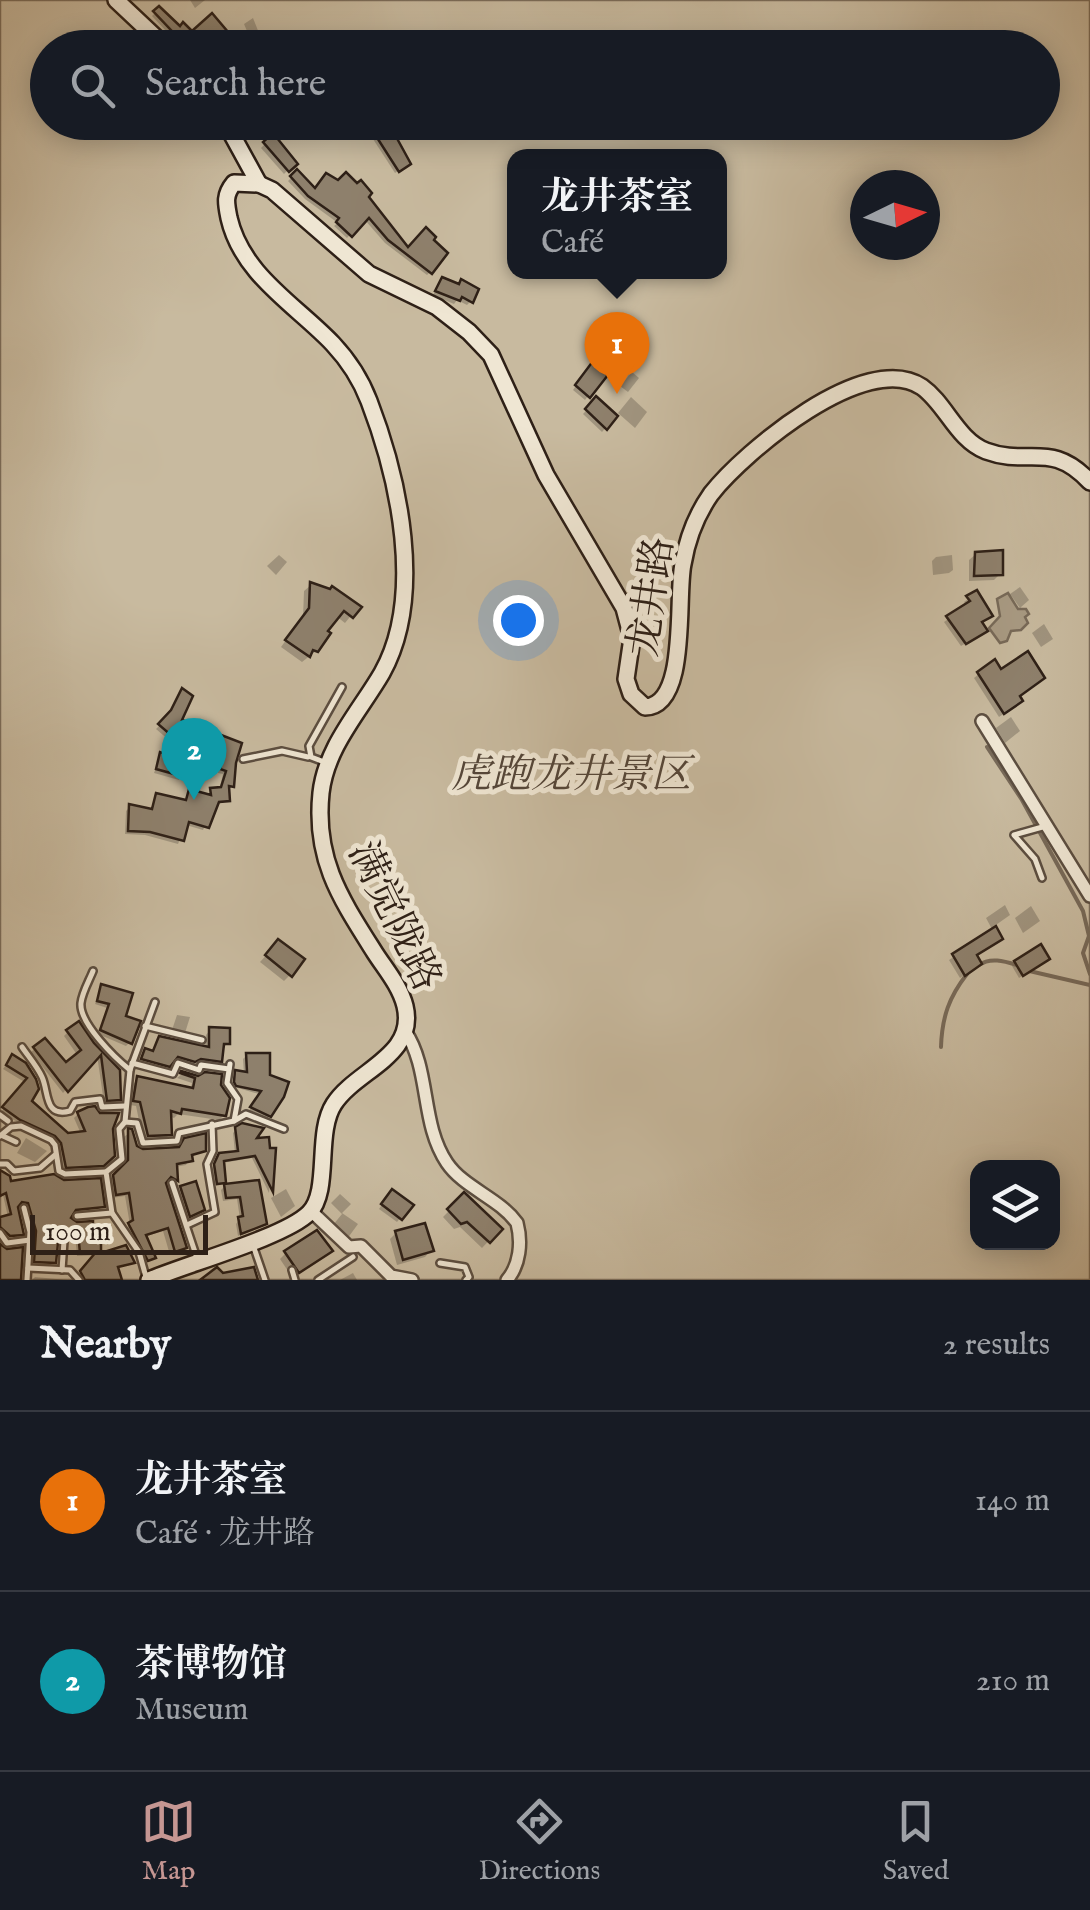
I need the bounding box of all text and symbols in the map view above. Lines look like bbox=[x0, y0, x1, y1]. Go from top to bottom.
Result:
search box bbox=[30, 30, 1060, 140]
icon: search bbox=[65, 58, 120, 113]
text: Search here bbox=[145, 61, 326, 109]
popup bbox=[507, 149, 727, 279]
north arrow bbox=[850, 170, 940, 260]
text: 龙井茶室 bbox=[541, 175, 693, 223]
text: Café bbox=[541, 223, 604, 264]
pin: 1 bbox=[584, 312, 650, 394]
street label: 龙井路 bbox=[619, 534, 687, 660]
your location bbox=[493, 595, 544, 646]
pin: 2 bbox=[162, 718, 226, 800]
park label: 虎跑龙井景区 bbox=[451, 751, 696, 802]
street label: 满觉陇路 bbox=[335, 834, 451, 1000]
map controls bbox=[970, 1160, 1060, 1250]
button: layers bbox=[970, 1160, 1060, 1250]
scale bar bbox=[30, 1210, 208, 1254]
text: 100 m bbox=[45, 1215, 111, 1250]
text: Nearby bbox=[40, 1319, 171, 1372]
text: 2 results bbox=[943, 1325, 1050, 1366]
text: 龙井茶室 bbox=[135, 1458, 287, 1506]
text: 1 bbox=[67, 1481, 78, 1522]
text: 140 m bbox=[975, 1481, 1050, 1522]
text: Café · 龙井路 bbox=[135, 1514, 315, 1555]
text: 茶博物馆 bbox=[135, 1642, 287, 1690]
text: 2 bbox=[65, 1661, 80, 1702]
text: 210 m bbox=[976, 1661, 1050, 1702]
text: Museum bbox=[135, 1690, 249, 1731]
tab: Map bbox=[141, 1794, 196, 1889]
tab: Directions bbox=[478, 1794, 600, 1889]
tab: Saved bbox=[883, 1794, 949, 1889]

